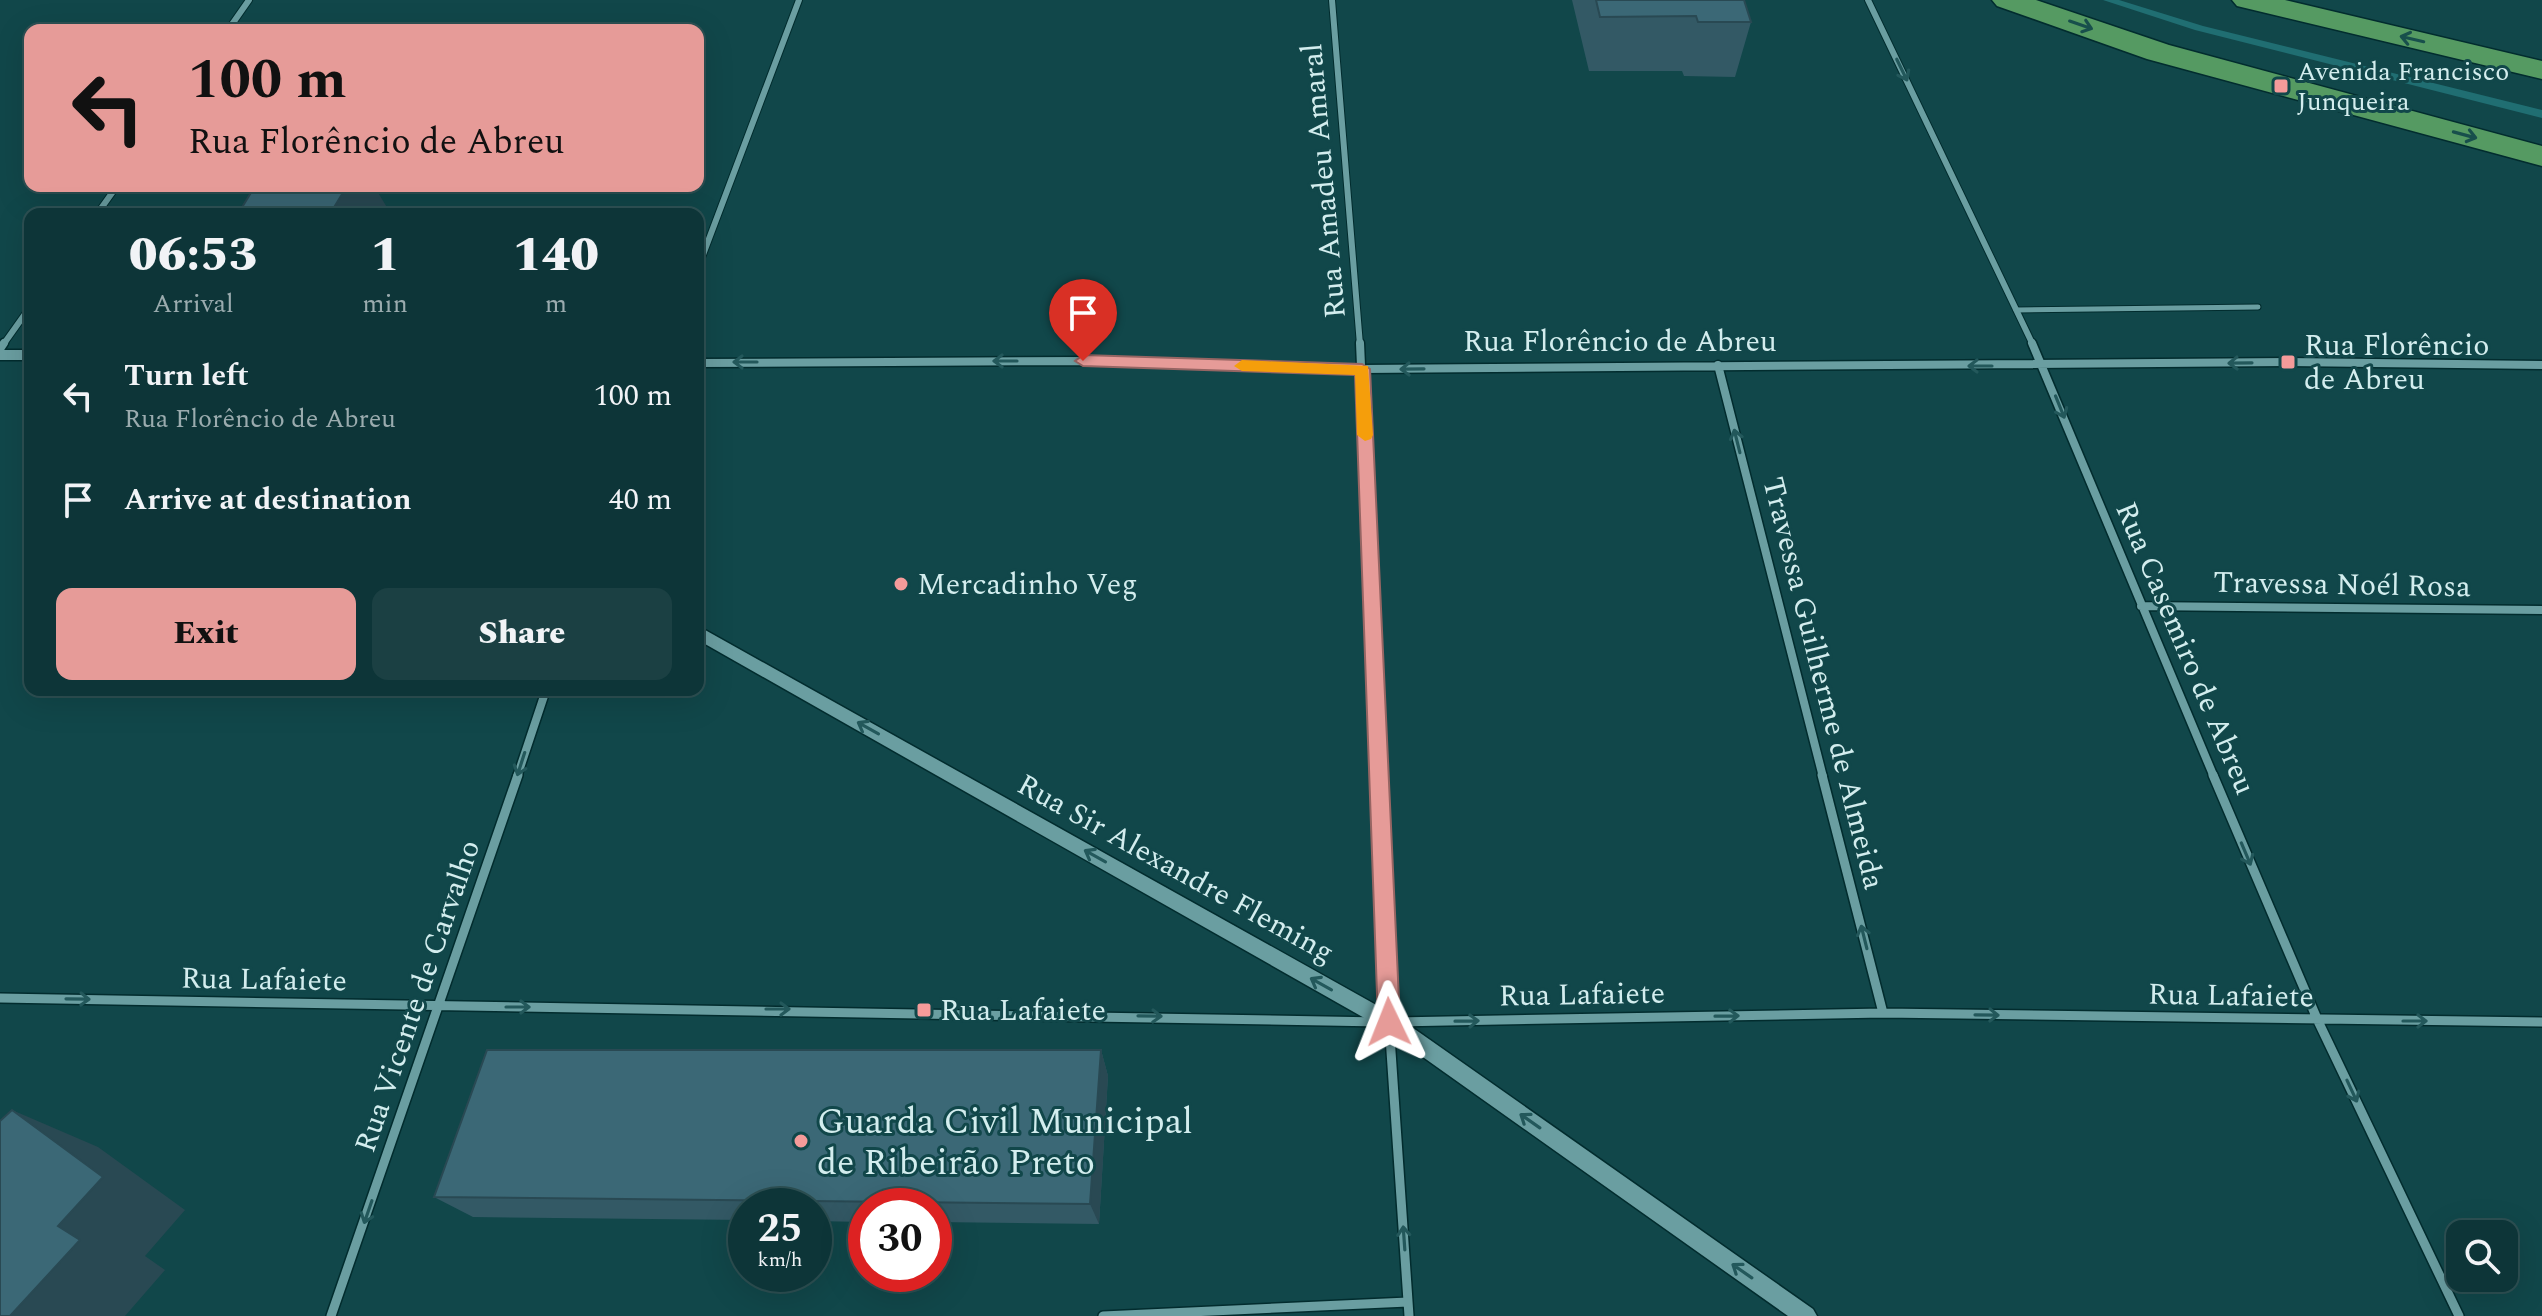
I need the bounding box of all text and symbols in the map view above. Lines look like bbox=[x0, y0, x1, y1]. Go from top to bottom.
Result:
one-way arrow bbox=[2068, 19, 2093, 34]
one-way arrow bbox=[2399, 31, 2425, 46]
text: 100 m bbox=[188, 38, 347, 123]
street label: Rua Amadeu Amaral bbox=[1289, 42, 1359, 320]
place label: Avenida Francisco Junqueira bbox=[2297, 52, 2509, 122]
icon: left bbox=[56, 56, 160, 160]
one-way arrow bbox=[1895, 58, 1910, 82]
marker: Avenida Francisco Junqueira bbox=[2272, 77, 2290, 95]
text: Rua Florêncio de Abreu bbox=[188, 115, 565, 170]
one-way arrow bbox=[2452, 129, 2478, 144]
text: 06:53 bbox=[129, 219, 258, 292]
text: 1 bbox=[371, 219, 400, 292]
text: 140 bbox=[513, 219, 599, 292]
pin bbox=[1049, 279, 1117, 361]
text: Arrival bbox=[153, 284, 234, 324]
text: min bbox=[362, 284, 408, 324]
text: m bbox=[545, 284, 567, 324]
icon: arrive bbox=[1061, 291, 1105, 335]
street label: Rua Florêncio de Abreu bbox=[1463, 319, 1777, 365]
place label: Rua Florêncio de Abreu bbox=[2304, 323, 2490, 403]
text: Turn left bbox=[124, 353, 249, 399]
one-way arrow bbox=[992, 353, 1019, 369]
marker: Rua Florêncio de Abreu bbox=[2279, 353, 2297, 371]
one-way arrow bbox=[732, 354, 759, 370]
one-way arrow bbox=[2227, 355, 2254, 371]
one-way arrow bbox=[1967, 358, 1994, 374]
one-way arrow bbox=[1399, 361, 1426, 377]
text: 100 m bbox=[594, 373, 672, 419]
icon: left bbox=[56, 374, 100, 418]
one-way arrow bbox=[2053, 394, 2068, 419]
text: Rua Florêncio de Abreu bbox=[124, 399, 396, 439]
one-way arrow bbox=[1729, 429, 1744, 455]
street label: Travessa Guilherme de Almeida bbox=[1749, 472, 1897, 895]
text: Arrive at destination bbox=[124, 477, 411, 523]
text: 40 m bbox=[609, 477, 672, 523]
icon: arrive bbox=[56, 478, 100, 522]
street label: Rua Casemiro de Abreu bbox=[2103, 495, 2268, 802]
street label: Travessa Noél Rosa bbox=[2213, 560, 2472, 610]
place label: Mercadinho Veg bbox=[917, 562, 1138, 608]
marker: Mercadinho Veg bbox=[892, 575, 910, 593]
button: Exit bbox=[56, 588, 356, 680]
button: Share bbox=[372, 588, 672, 680]
one-way arrow bbox=[857, 720, 880, 736]
one-way arrow bbox=[513, 751, 528, 776]
street label: Rua Sir Alexandre Fleming bbox=[1009, 762, 1343, 975]
street label: Rua Vicente de Carvalho bbox=[343, 834, 493, 1159]
one-way arrow bbox=[2240, 841, 2255, 865]
one-way arrow bbox=[1084, 848, 1107, 864]
one-way arrow bbox=[1855, 925, 1870, 951]
street label: Rua Lafaiete bbox=[181, 956, 347, 1004]
street label: Rua Lafaiete bbox=[1499, 971, 1665, 1019]
street label: Rua Lafaiete bbox=[2148, 972, 2314, 1020]
one-way arrow bbox=[1310, 976, 1333, 992]
position arrow bbox=[1347, 980, 1431, 1064]
place label: Rua Lafaiete bbox=[940, 988, 1106, 1034]
one-way arrow bbox=[64, 992, 91, 1007]
one-way arrow bbox=[504, 999, 531, 1015]
one-way arrow bbox=[764, 1001, 791, 1017]
marker: Rua Lafaiete bbox=[915, 1001, 933, 1019]
one-way arrow bbox=[1973, 1007, 2000, 1022]
one-way arrow bbox=[1713, 1008, 1740, 1023]
one-way arrow bbox=[1136, 1009, 1163, 1024]
one-way arrow bbox=[1453, 1013, 1480, 1028]
one-way arrow bbox=[2401, 1013, 2428, 1029]
one-way arrow bbox=[2345, 1079, 2360, 1103]
place label: Guarda Civil Municipal de Ribeirão Preto bbox=[817, 1095, 1193, 1191]
one-way arrow bbox=[1519, 1113, 1541, 1129]
marker: Guarda Civil Municipal de Ribeirão Preto bbox=[792, 1132, 810, 1150]
speed limit sign: 30 bbox=[848, 1188, 952, 1292]
text: 25 bbox=[758, 1199, 802, 1260]
one-way arrow bbox=[360, 1200, 374, 1224]
map controls bbox=[2446, 1220, 2518, 1292]
button: search bbox=[2446, 1220, 2518, 1292]
one-way arrow bbox=[1396, 1225, 1411, 1252]
text: km/h bbox=[758, 1245, 803, 1275]
one-way arrow bbox=[1732, 1263, 1754, 1279]

